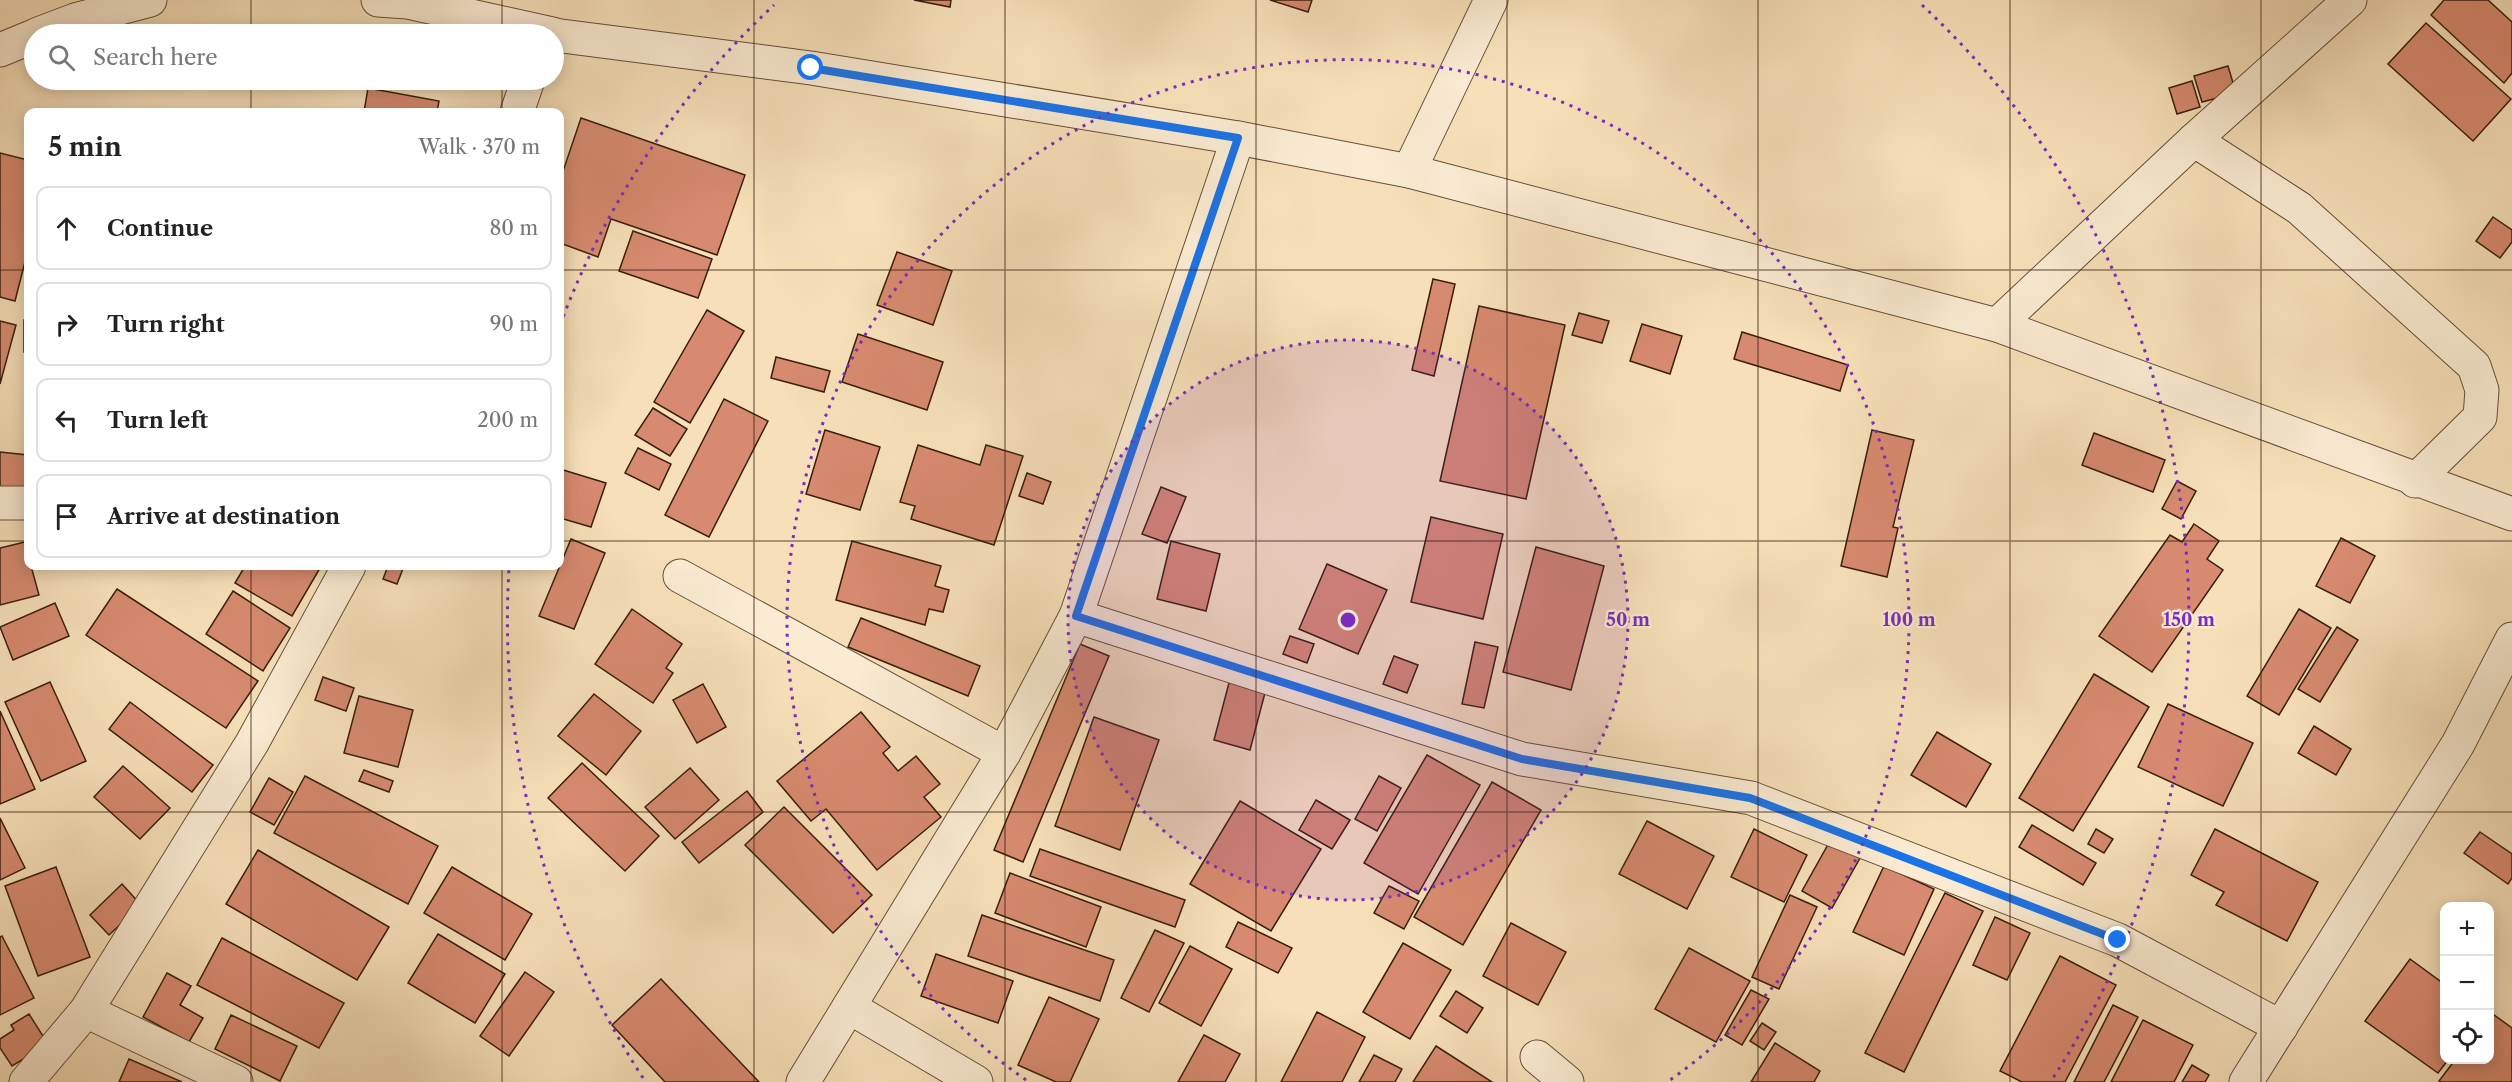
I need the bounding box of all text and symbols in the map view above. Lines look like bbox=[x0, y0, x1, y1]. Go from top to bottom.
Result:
search box bbox=[24, 24, 564, 90]
icon: search bbox=[45, 41, 78, 74]
text: Search here bbox=[93, 44, 218, 71]
route start bbox=[797, 54, 823, 80]
text: 5 min bbox=[48, 131, 122, 163]
text: Walk · 370 m bbox=[418, 135, 540, 159]
icon: ahead bbox=[50, 212, 83, 245]
text: Continue bbox=[107, 215, 213, 242]
text: 80 m bbox=[490, 216, 538, 240]
icon: right bbox=[50, 308, 83, 341]
text: Turn right bbox=[107, 311, 225, 338]
text: 90 m bbox=[490, 312, 538, 336]
icon: left bbox=[50, 404, 83, 437]
text: Turn left bbox=[107, 407, 208, 434]
text: 200 m bbox=[477, 408, 538, 432]
icon: arrive bbox=[50, 500, 83, 533]
text: Arrive at destination bbox=[107, 503, 340, 530]
text: 50 m bbox=[1606, 609, 1650, 631]
text: 100 m bbox=[1882, 609, 1936, 631]
text: 150 m bbox=[2163, 609, 2215, 631]
centre of rings bbox=[1338, 610, 1358, 630]
map controls bbox=[2440, 902, 2494, 1064]
button: + bbox=[2440, 902, 2494, 956]
route end bbox=[2104, 926, 2130, 952]
button: − bbox=[2440, 956, 2494, 1010]
button: locate bbox=[2440, 1010, 2494, 1064]

